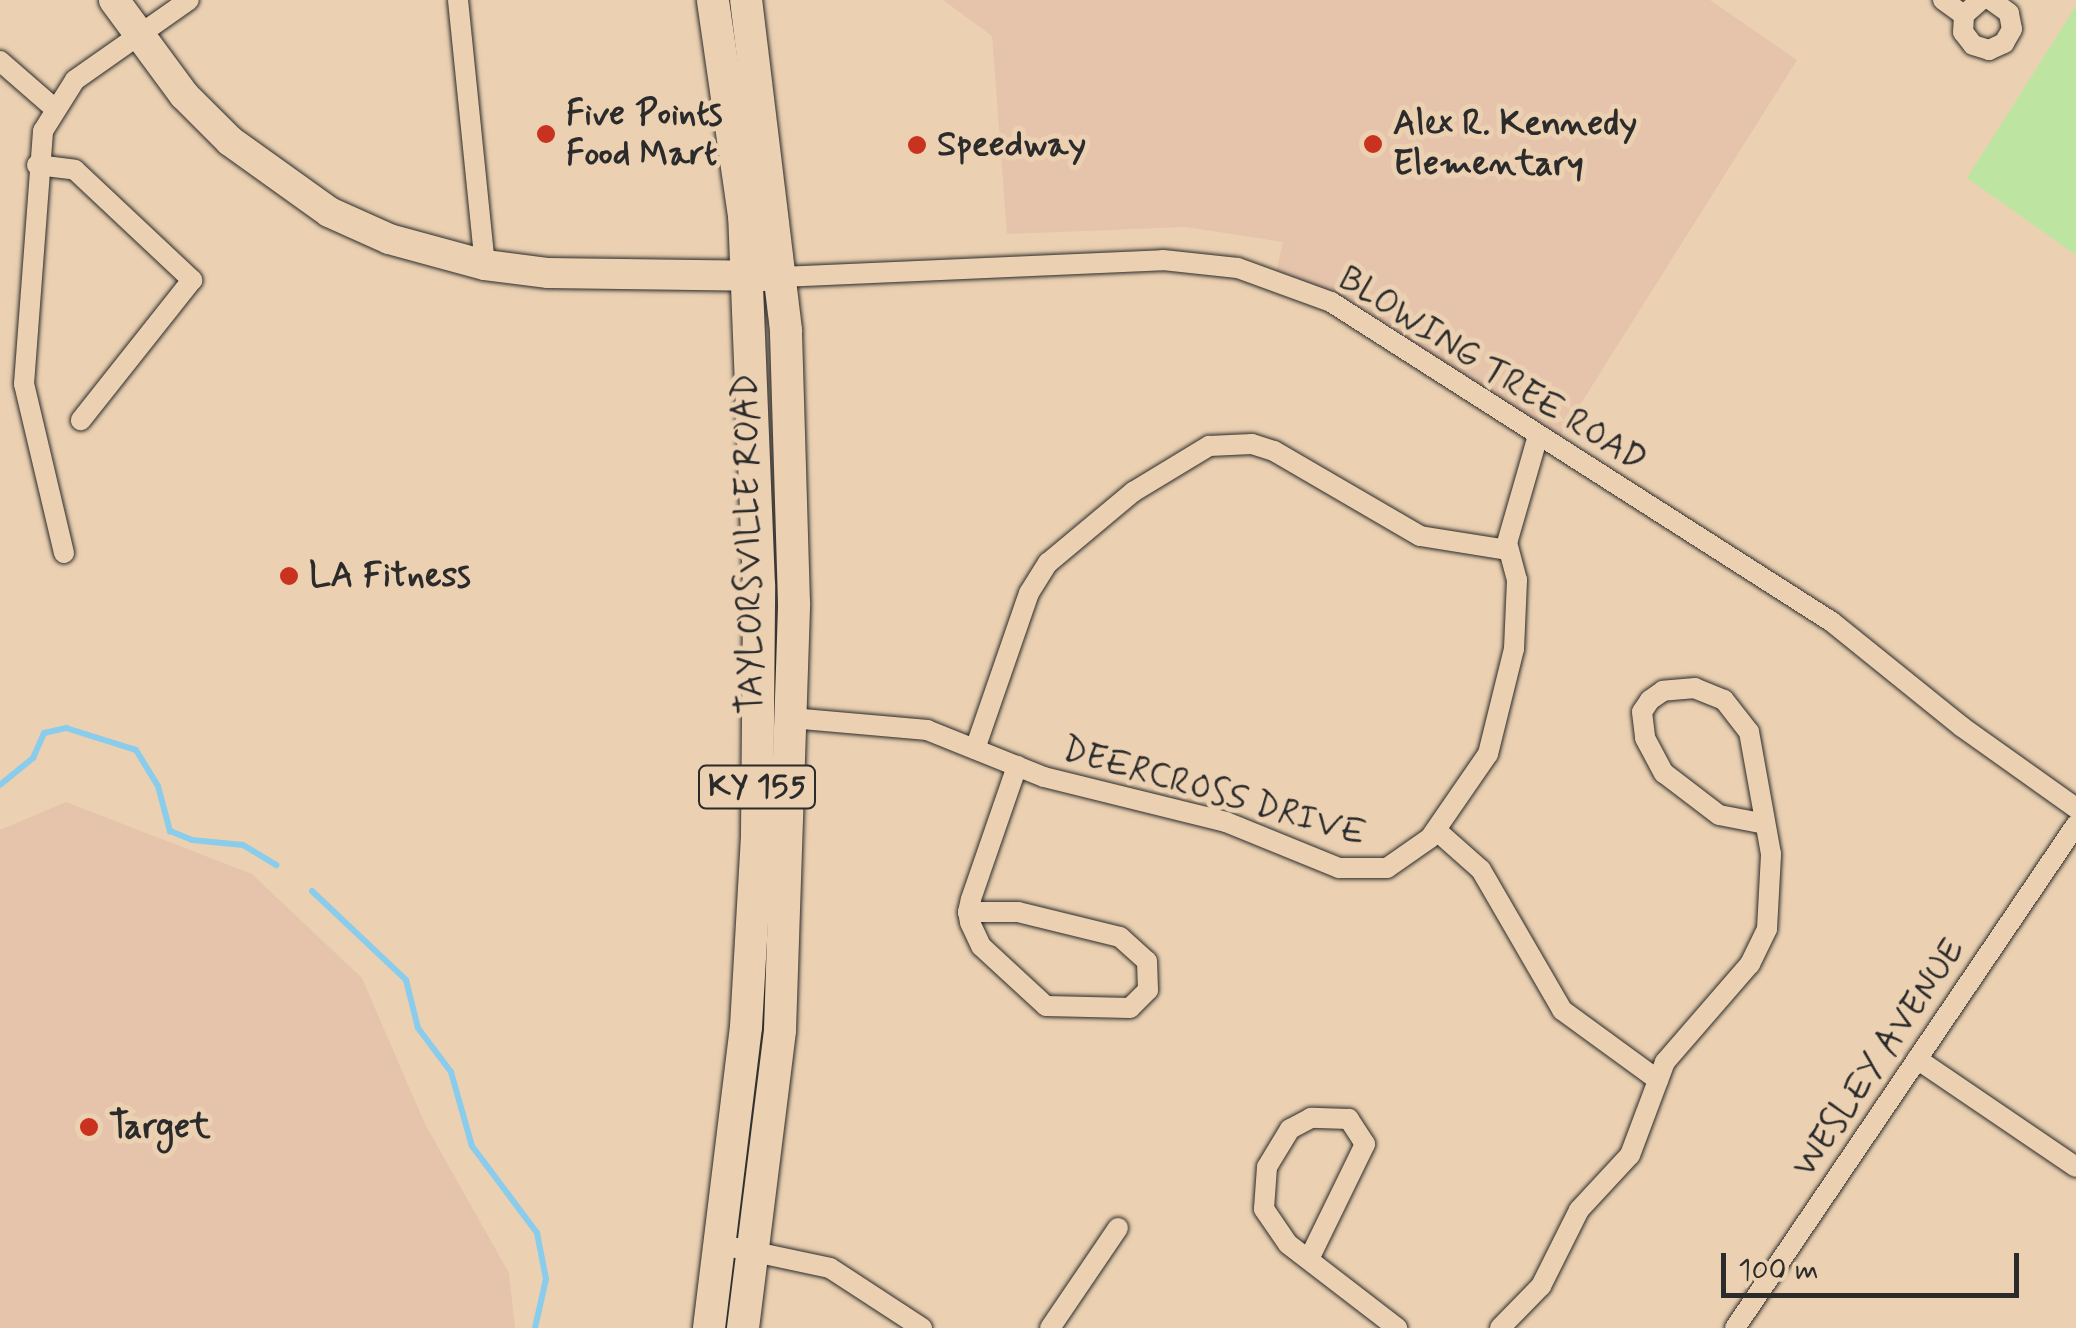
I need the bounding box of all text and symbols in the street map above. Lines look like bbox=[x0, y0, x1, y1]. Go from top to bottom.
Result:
place label: Five Points Food Mart bbox=[566, 93, 725, 175]
place label: Alex R. Kennedy Elementary bbox=[1393, 103, 1637, 185]
marker: Five Points Food Mart bbox=[535, 123, 557, 145]
place label: Speedway bbox=[937, 124, 1086, 166]
marker: Alex R. Kennedy Elementary bbox=[1362, 133, 1384, 155]
marker: Speedway bbox=[906, 134, 928, 156]
street label: BLOWING TREE ROAD bbox=[1331, 259, 1653, 481]
street label: TAYLORSVILLE ROAD bbox=[725, 376, 773, 712]
place label: LA Fitness bbox=[309, 555, 476, 597]
marker: LA Fitness bbox=[278, 565, 300, 587]
street label: DEERCROSS DRIVE bbox=[1057, 729, 1371, 855]
road number: KY 155 bbox=[697, 760, 817, 814]
street label: WESLEY AVENUE bbox=[1782, 928, 1976, 1188]
place label: Target bbox=[109, 1106, 210, 1148]
marker: Target bbox=[78, 1116, 100, 1138]
scale bar bbox=[1726, 1233, 2024, 1295]
text: 100 m bbox=[1738, 1251, 1819, 1290]

